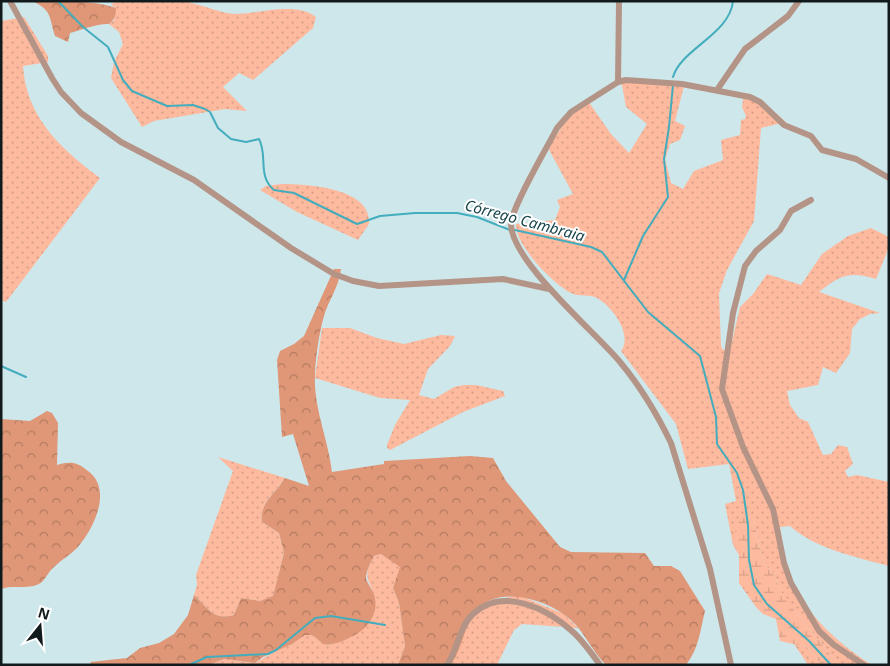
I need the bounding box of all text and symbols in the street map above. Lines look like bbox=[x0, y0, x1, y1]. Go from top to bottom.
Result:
water label: Córrego Cambraia bbox=[463, 194, 588, 246]
north arrow bbox=[15, 601, 65, 651]
text: N bbox=[36, 602, 52, 624]

